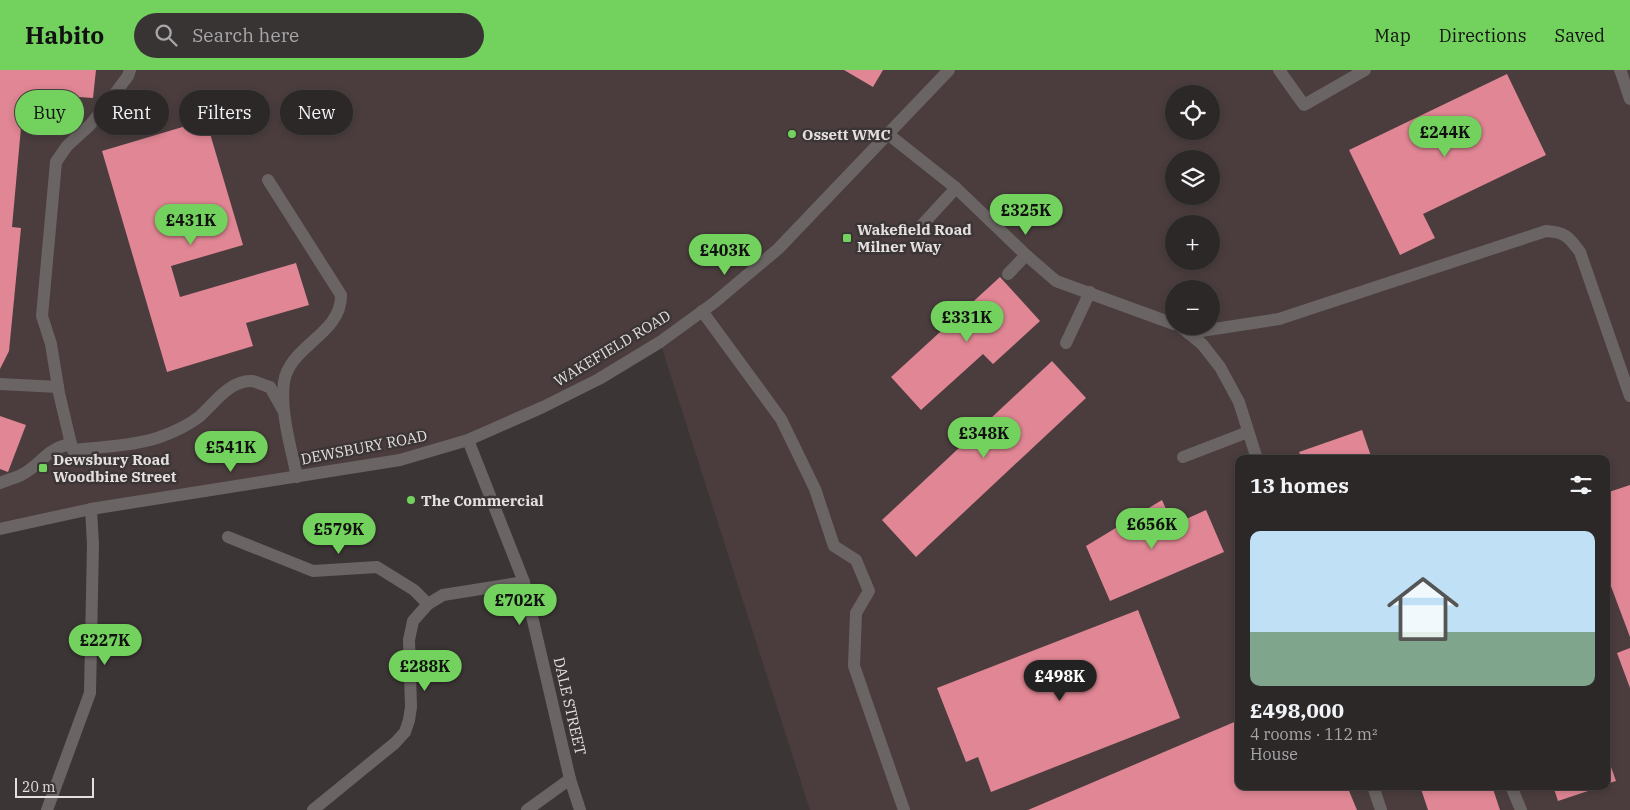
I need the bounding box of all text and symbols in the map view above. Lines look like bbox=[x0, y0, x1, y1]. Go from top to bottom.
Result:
search box bbox=[134, 13, 484, 58]
text: Habito bbox=[25, 19, 104, 51]
icon: search bbox=[152, 21, 180, 49]
text: Search here bbox=[192, 23, 299, 47]
text: Map bbox=[1374, 24, 1411, 47]
text: Directions bbox=[1439, 24, 1527, 47]
text: Saved bbox=[1555, 24, 1605, 47]
map controls bbox=[1165, 85, 1220, 335]
button: locate bbox=[1165, 85, 1220, 140]
chip: Buy bbox=[15, 90, 84, 135]
chip: Rent bbox=[94, 90, 169, 135]
chip: Filters bbox=[179, 90, 270, 135]
chip: New bbox=[280, 90, 353, 135]
pin: £244K bbox=[1410, 116, 1480, 158]
text: £244K bbox=[1420, 122, 1470, 142]
place label: Ossett WMC bbox=[802, 125, 891, 144]
marker: Ossett WMC bbox=[786, 128, 798, 140]
button: layers bbox=[1165, 150, 1220, 205]
pin: £325K bbox=[991, 194, 1061, 236]
text: £325K bbox=[1001, 200, 1051, 220]
pin: £431K bbox=[156, 204, 226, 246]
text: £431K bbox=[166, 210, 216, 230]
button: + bbox=[1165, 215, 1220, 270]
place label: Wakefield Road Milner Way bbox=[857, 220, 972, 256]
marker: Wakefield Road Milner Way bbox=[841, 232, 853, 244]
pin: £403K bbox=[690, 234, 760, 276]
text: £403K bbox=[700, 240, 750, 260]
button: − bbox=[1165, 280, 1220, 335]
pin: £331K bbox=[932, 300, 1002, 343]
street label: WAKEFIELD ROAD bbox=[550, 306, 674, 390]
text: £331K bbox=[942, 307, 992, 327]
pin: £348K bbox=[949, 416, 1019, 459]
text: £348K bbox=[959, 423, 1009, 443]
street label: DEWSBURY ROAD bbox=[299, 425, 429, 469]
pin: £541K bbox=[196, 430, 266, 473]
text: £541K bbox=[206, 437, 256, 457]
place label: Dewsbury Road Woodbine Street bbox=[53, 450, 177, 486]
marker: Dewsbury Road Woodbine Street bbox=[37, 462, 49, 474]
text: 13 homes bbox=[1250, 471, 1349, 499]
icon: filters bbox=[1567, 471, 1595, 499]
place label: The Commercial bbox=[421, 491, 544, 510]
marker: The Commercial bbox=[405, 494, 417, 506]
pin: £656K bbox=[1117, 508, 1187, 550]
pin: £579K bbox=[304, 512, 374, 555]
text: £656K bbox=[1127, 514, 1177, 534]
text: £579K bbox=[314, 519, 364, 539]
icon: home bbox=[1378, 564, 1468, 654]
pin: £702K bbox=[485, 584, 555, 626]
text: £702K bbox=[495, 590, 545, 610]
pin: £227K bbox=[70, 624, 140, 666]
text: £227K bbox=[80, 630, 130, 650]
pin: £288K bbox=[390, 650, 460, 692]
street label: DALE STREET bbox=[549, 655, 591, 757]
text: £288K bbox=[400, 656, 450, 676]
pin: £498K bbox=[1025, 660, 1095, 702]
text: £498K bbox=[1035, 666, 1085, 686]
text: £498,000 bbox=[1250, 696, 1344, 724]
text: 4 rooms · 112 m² bbox=[1250, 724, 1378, 744]
text: House bbox=[1250, 744, 1298, 764]
scale bar bbox=[15, 775, 94, 798]
text: 20 m bbox=[22, 778, 55, 796]

